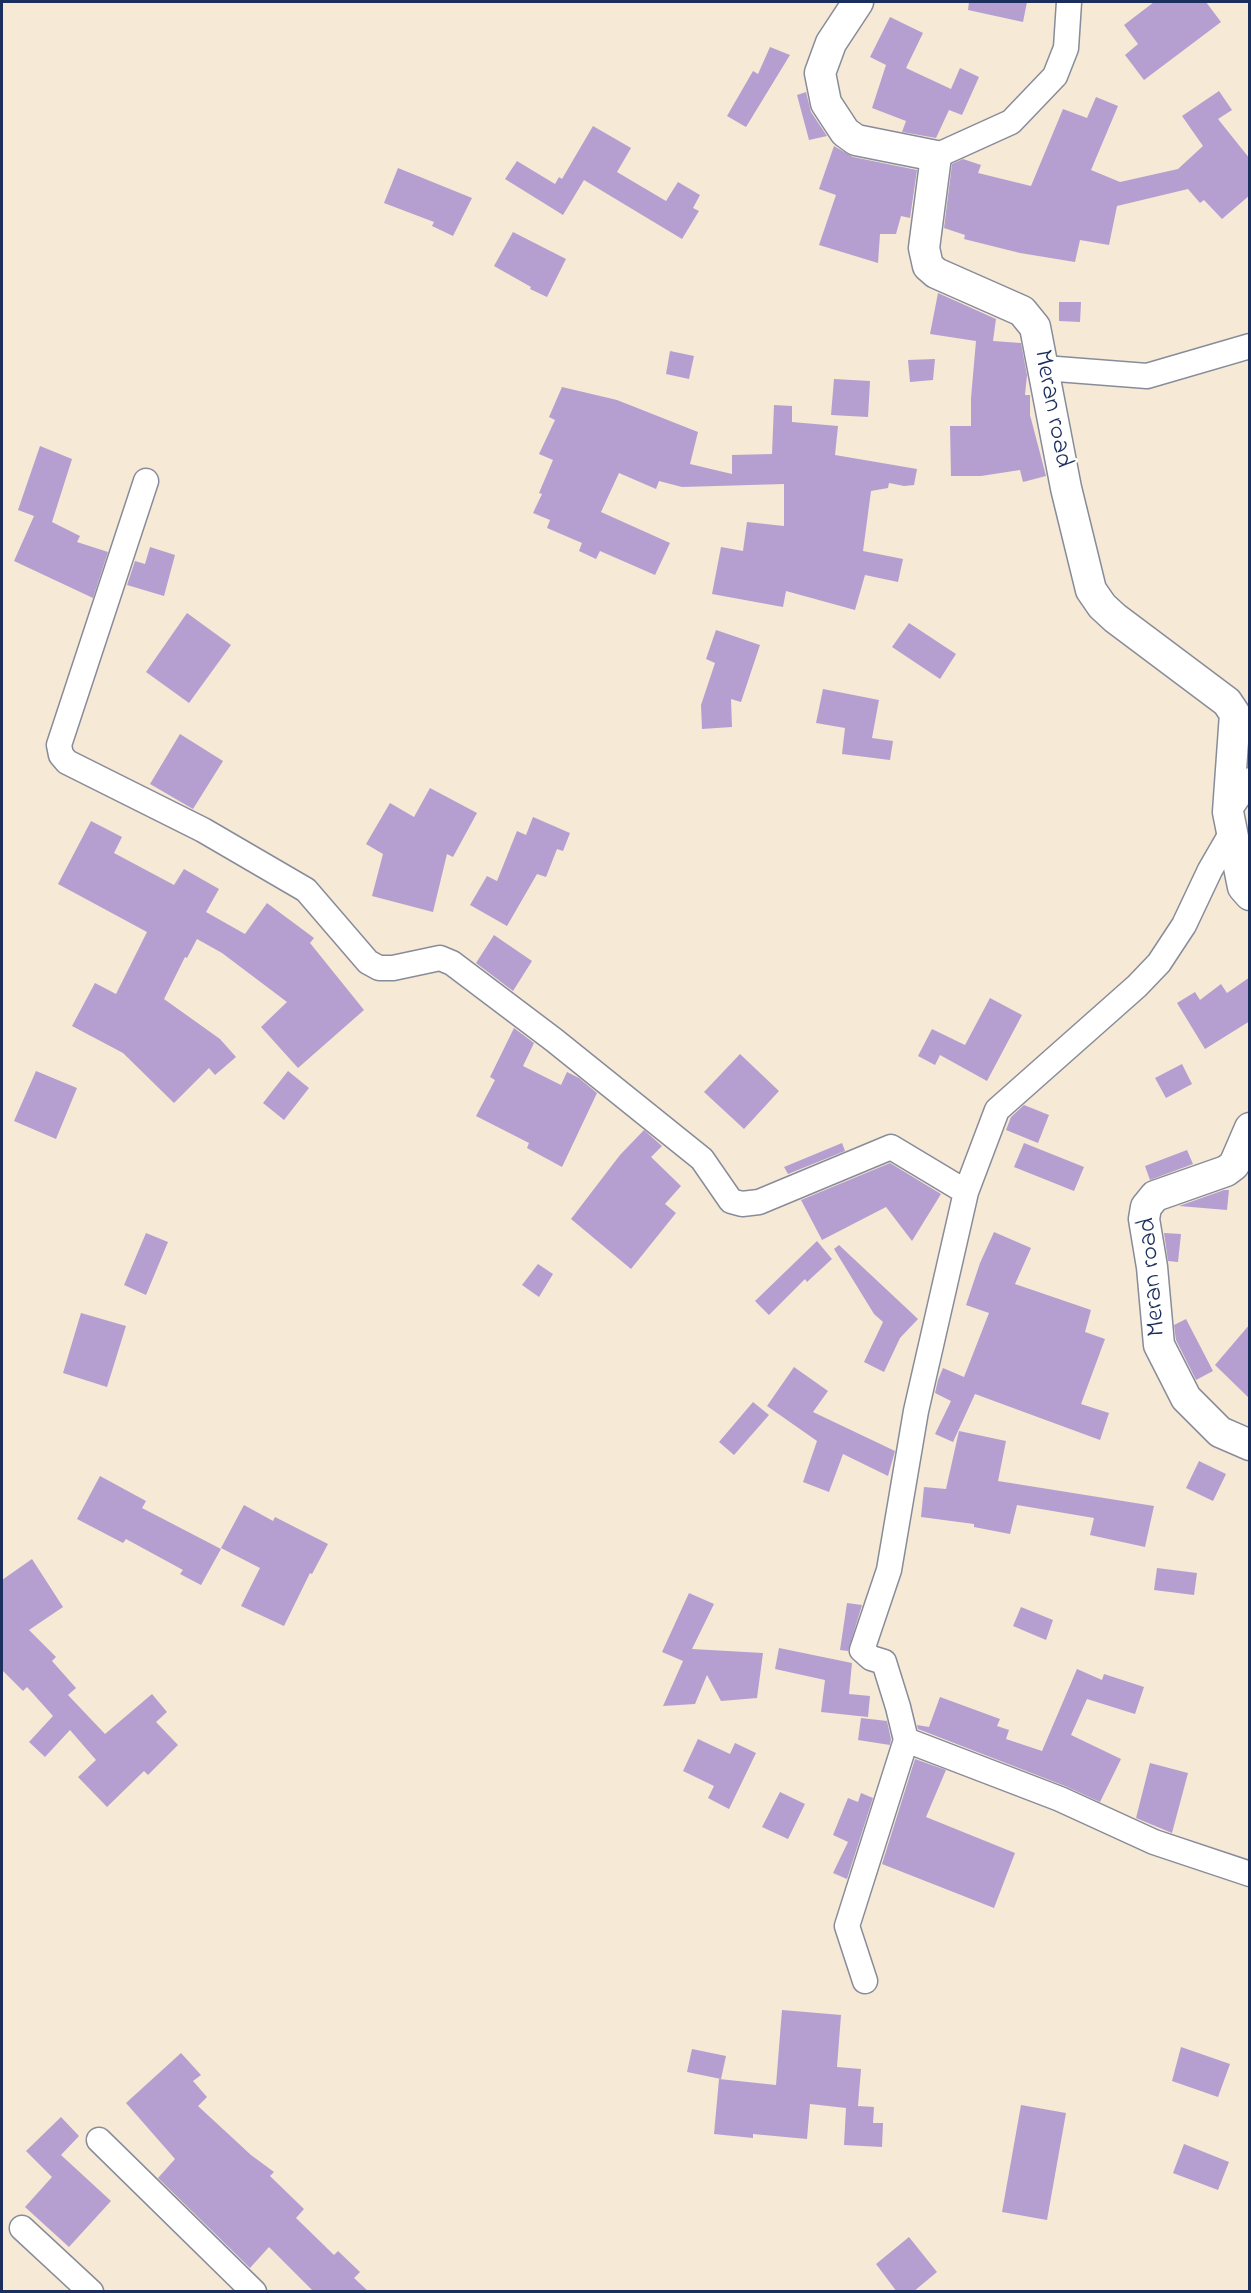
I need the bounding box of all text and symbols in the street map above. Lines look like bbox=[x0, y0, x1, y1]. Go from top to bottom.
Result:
street label: Meran road bbox=[1024, 348, 1078, 470]
street label: Meran road bbox=[1133, 1216, 1175, 1338]

